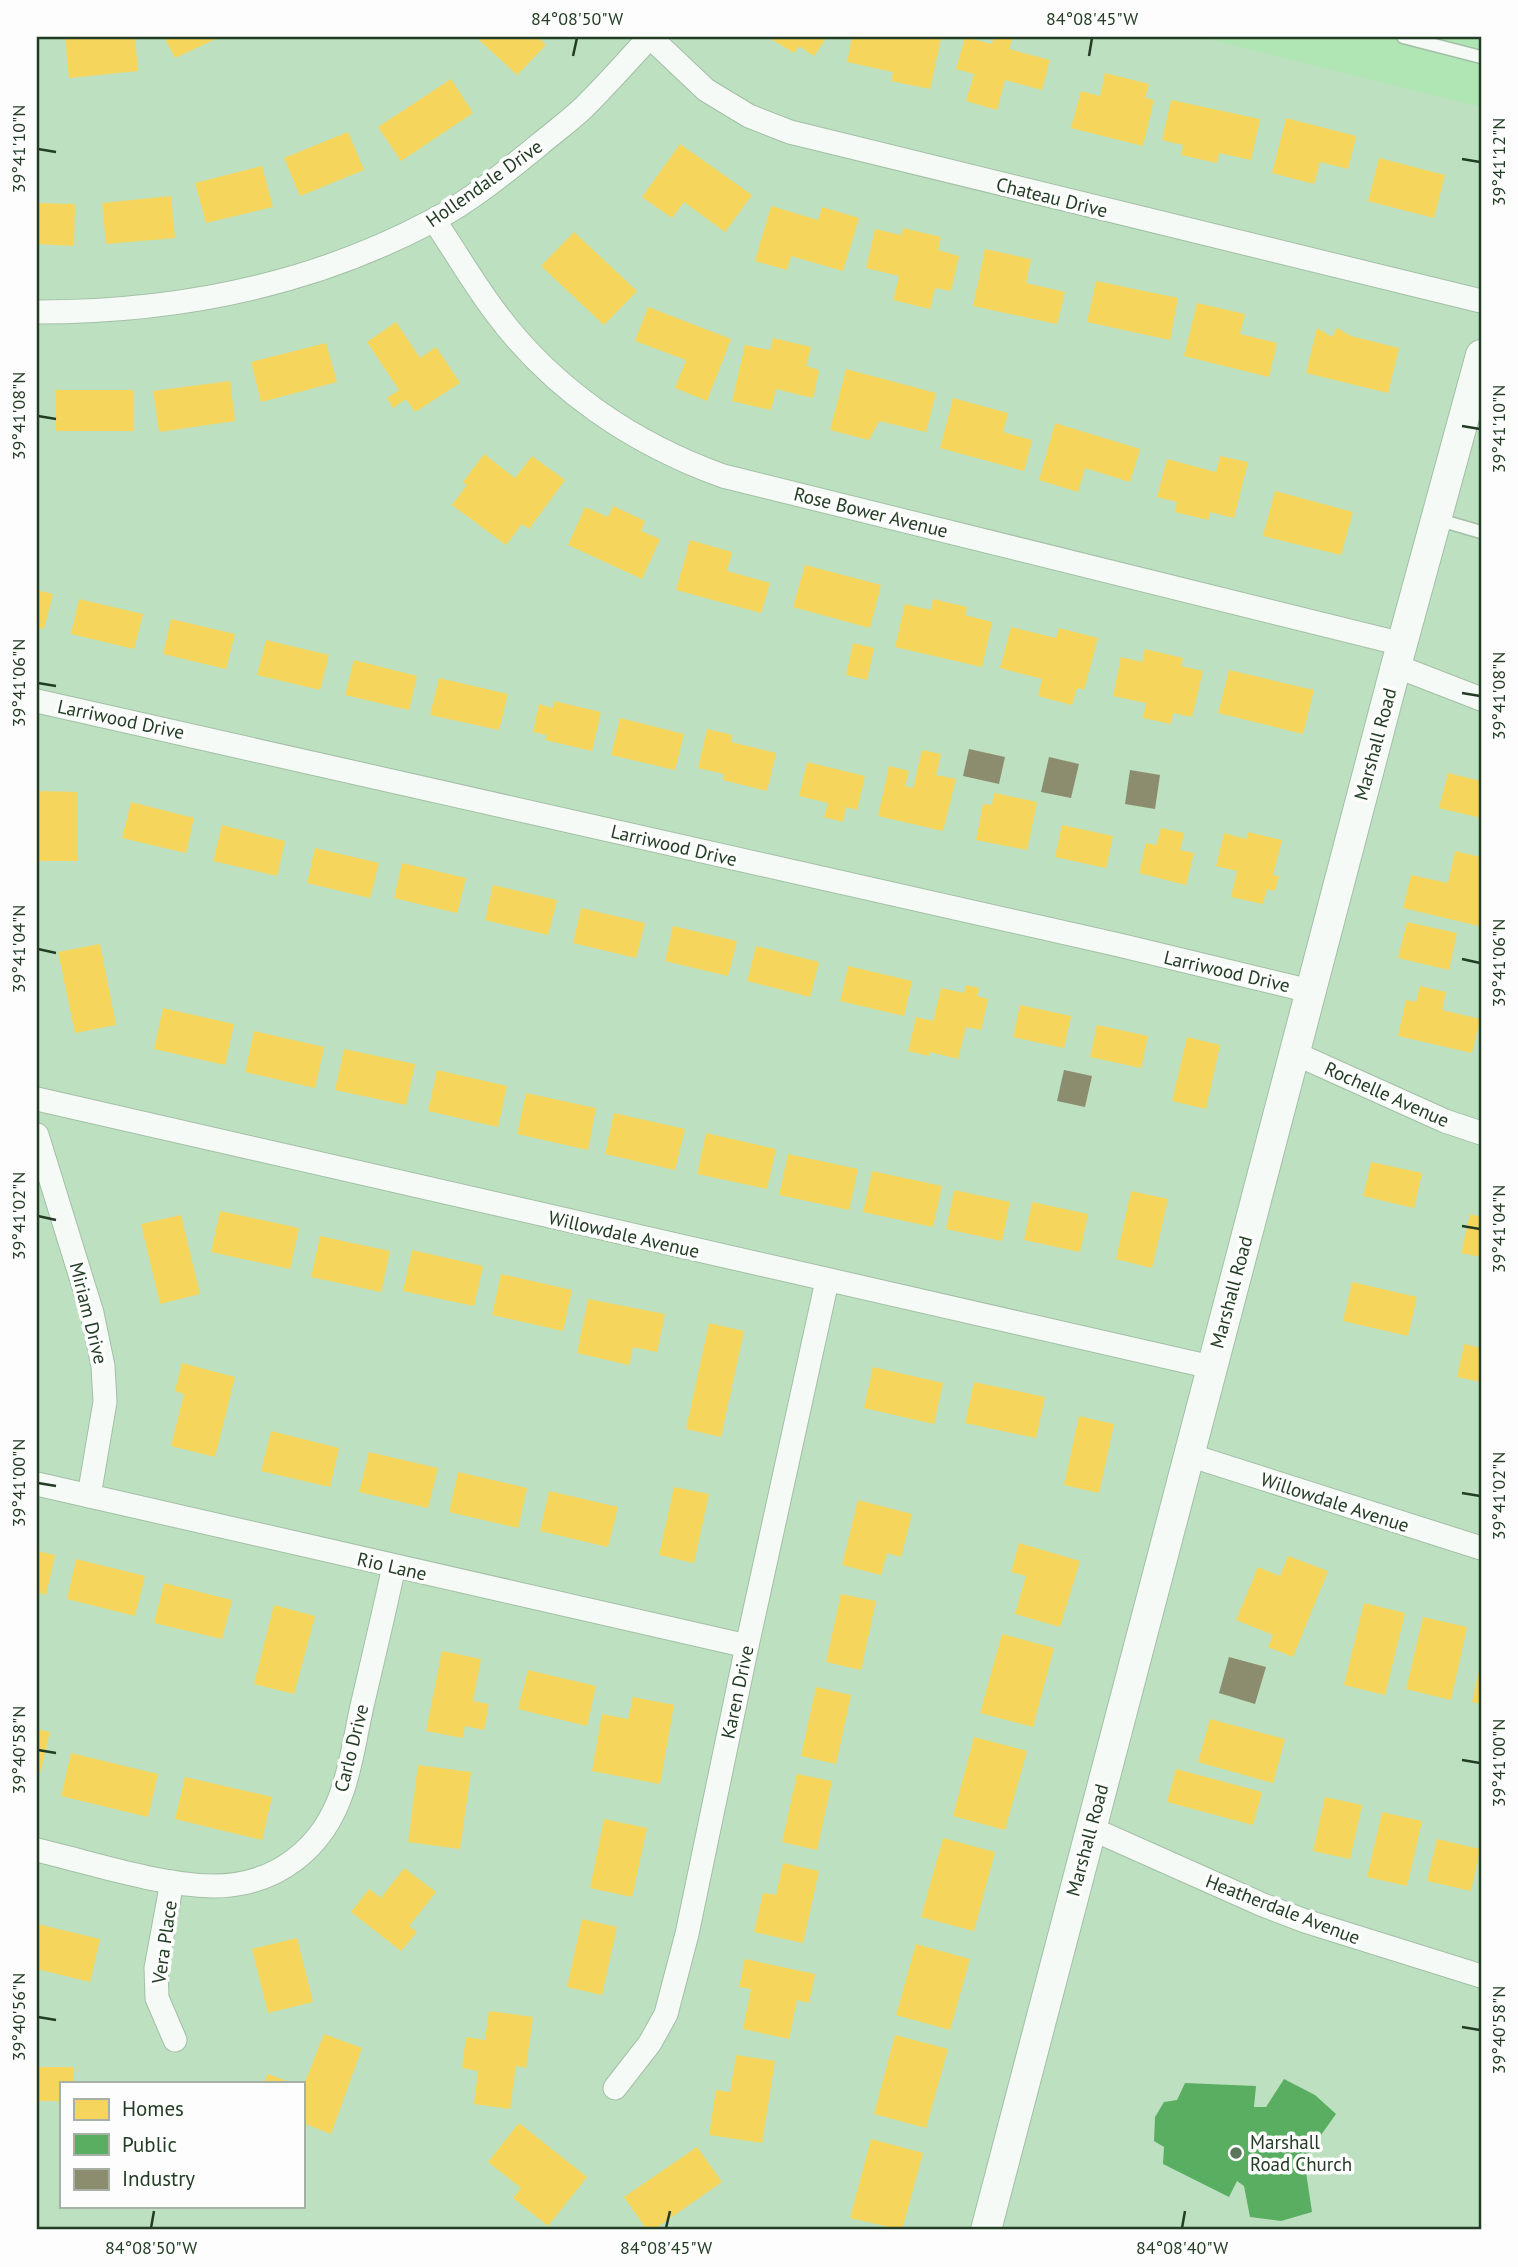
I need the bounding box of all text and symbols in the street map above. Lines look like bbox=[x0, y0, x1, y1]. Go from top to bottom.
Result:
text: 84°08'50"W bbox=[531, 7, 623, 30]
text: 84°08'45"W bbox=[1046, 7, 1138, 30]
text: 39°41'10"N bbox=[7, 105, 30, 193]
text: 39°41'12"N bbox=[1487, 118, 1510, 206]
street label: Hollendale Drive bbox=[421, 134, 547, 232]
street label: Chateau Drive bbox=[994, 172, 1110, 222]
text: 39°41'08"N bbox=[7, 372, 30, 460]
text: 39°41'10"N bbox=[1487, 385, 1510, 473]
street label: Rose Bower Avenue bbox=[791, 481, 951, 543]
text: 39°41'06"N bbox=[7, 639, 30, 727]
text: 39°41'08"N bbox=[1487, 652, 1510, 740]
street label: Marshall Road bbox=[1349, 685, 1401, 803]
street label: Larriwood Drive bbox=[55, 694, 187, 744]
street label: Larriwood Drive bbox=[609, 819, 739, 871]
text: 39°41'04"N bbox=[7, 905, 30, 993]
text: 39°41'06"N bbox=[1487, 919, 1510, 1007]
street label: Larriwood Drive bbox=[1162, 945, 1292, 997]
street label: Rochelle Avenue bbox=[1321, 1056, 1453, 1132]
text: 39°41'02"N bbox=[7, 1172, 30, 1260]
text: 39°41'04"N bbox=[1487, 1185, 1510, 1273]
street label: Willowdale Avenue bbox=[546, 1205, 702, 1263]
street label: Marshall Road bbox=[1205, 1233, 1257, 1351]
street label: Miriam Drive bbox=[65, 1260, 113, 1366]
text: 39°41'00"N bbox=[7, 1439, 30, 1527]
text: 39°41'02"N bbox=[1487, 1452, 1510, 1540]
street label: Willowdale Avenue bbox=[1258, 1467, 1412, 1537]
street label: Rio Lane bbox=[355, 1546, 429, 1586]
street label: Karen Drive bbox=[715, 1643, 759, 1741]
street label: Carlo Drive bbox=[328, 1702, 374, 1794]
text: 39°40'58"N bbox=[7, 1706, 30, 1794]
text: 39°41'00"N bbox=[1487, 1719, 1510, 1807]
street label: Marshall Road bbox=[1061, 1781, 1113, 1899]
street label: Heatherdale Avenue bbox=[1202, 1869, 1364, 1949]
street label: Vera Place bbox=[146, 1899, 182, 1986]
text: 39°40'56"N bbox=[7, 1973, 30, 2061]
text: 39°40'58"N bbox=[1487, 1986, 1510, 2074]
legend bbox=[60, 2082, 304, 2208]
text: Homes bbox=[122, 2095, 184, 2122]
place label: Marshall Road Church bbox=[1250, 2130, 1352, 2176]
text: Public bbox=[122, 2131, 177, 2158]
marker: Marshall Road Church bbox=[1228, 2145, 1244, 2161]
text: Industry bbox=[122, 2165, 195, 2192]
text: 84°08'50"W bbox=[105, 2236, 197, 2259]
text: 84°08'45"W bbox=[620, 2236, 712, 2259]
text: 84°08'40"W bbox=[1136, 2236, 1228, 2259]

